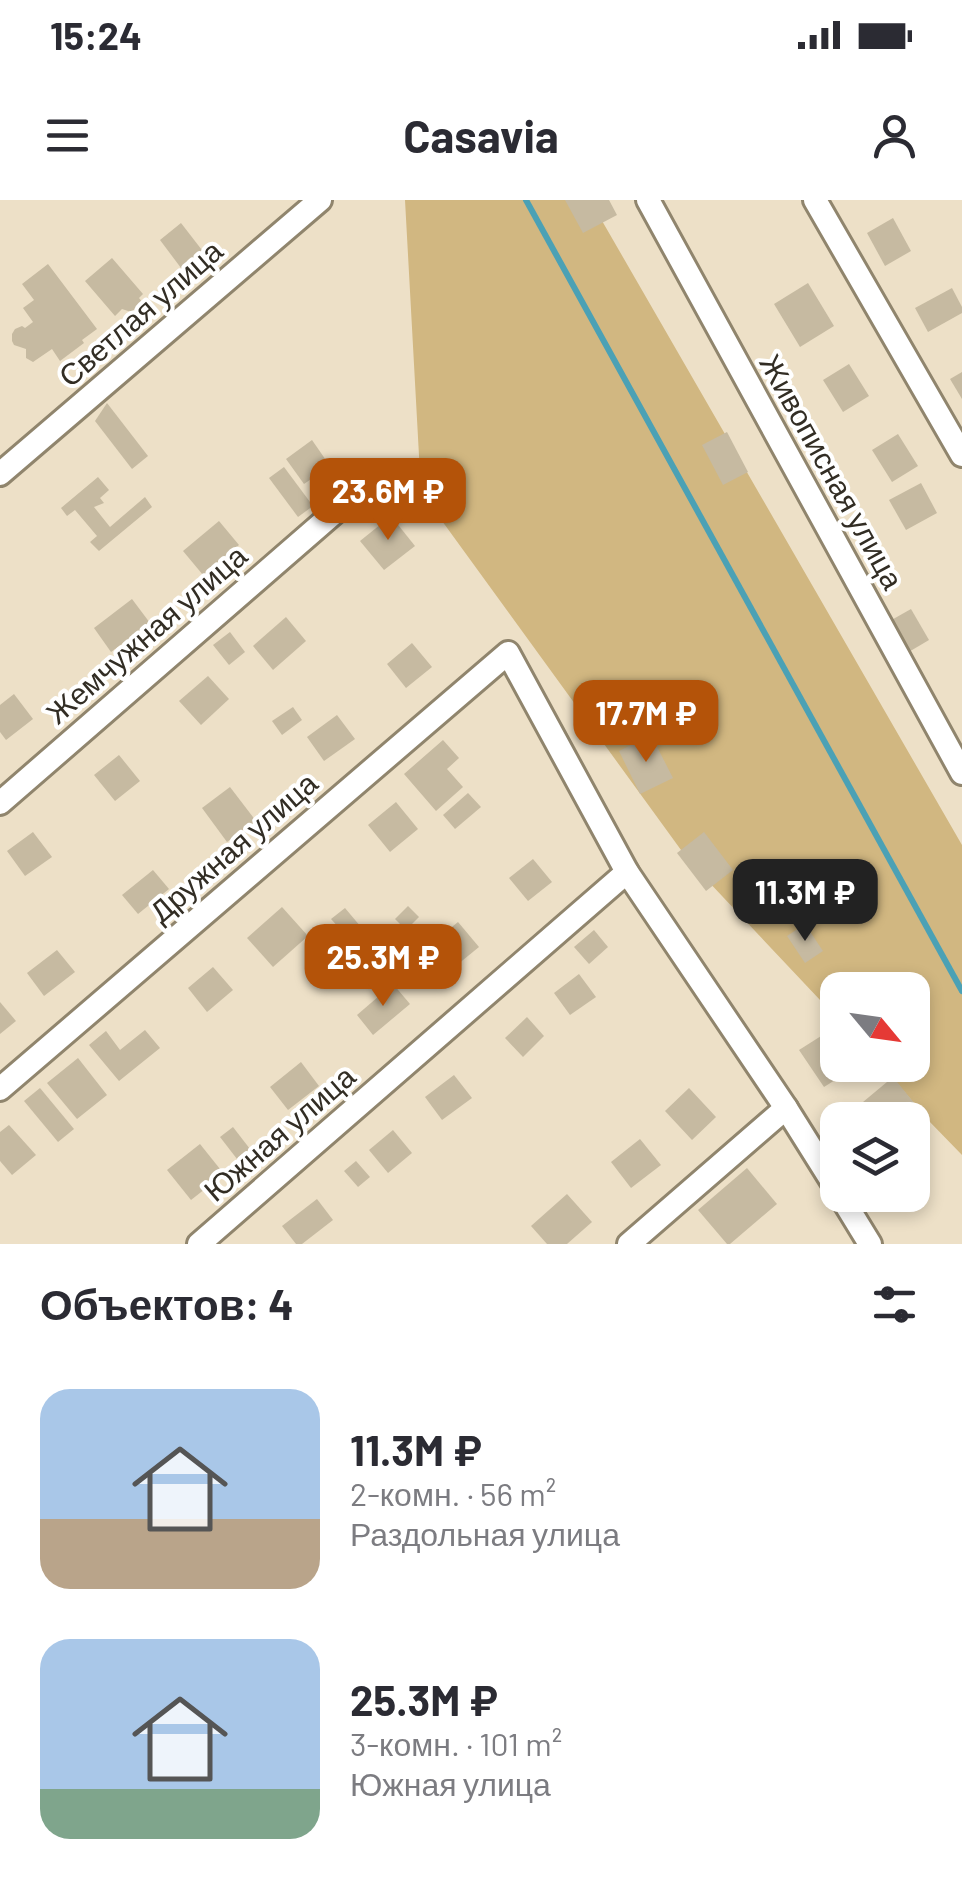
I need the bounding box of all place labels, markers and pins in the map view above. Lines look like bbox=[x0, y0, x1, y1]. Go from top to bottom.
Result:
pin: 23.6M ₽ bbox=[296, 458, 480, 543]
pin: 17.7M ₽ bbox=[554, 680, 738, 765]
pin: 11.3M ₽ bbox=[713, 859, 897, 944]
pin: 25.3M ₽ bbox=[291, 924, 475, 1009]

